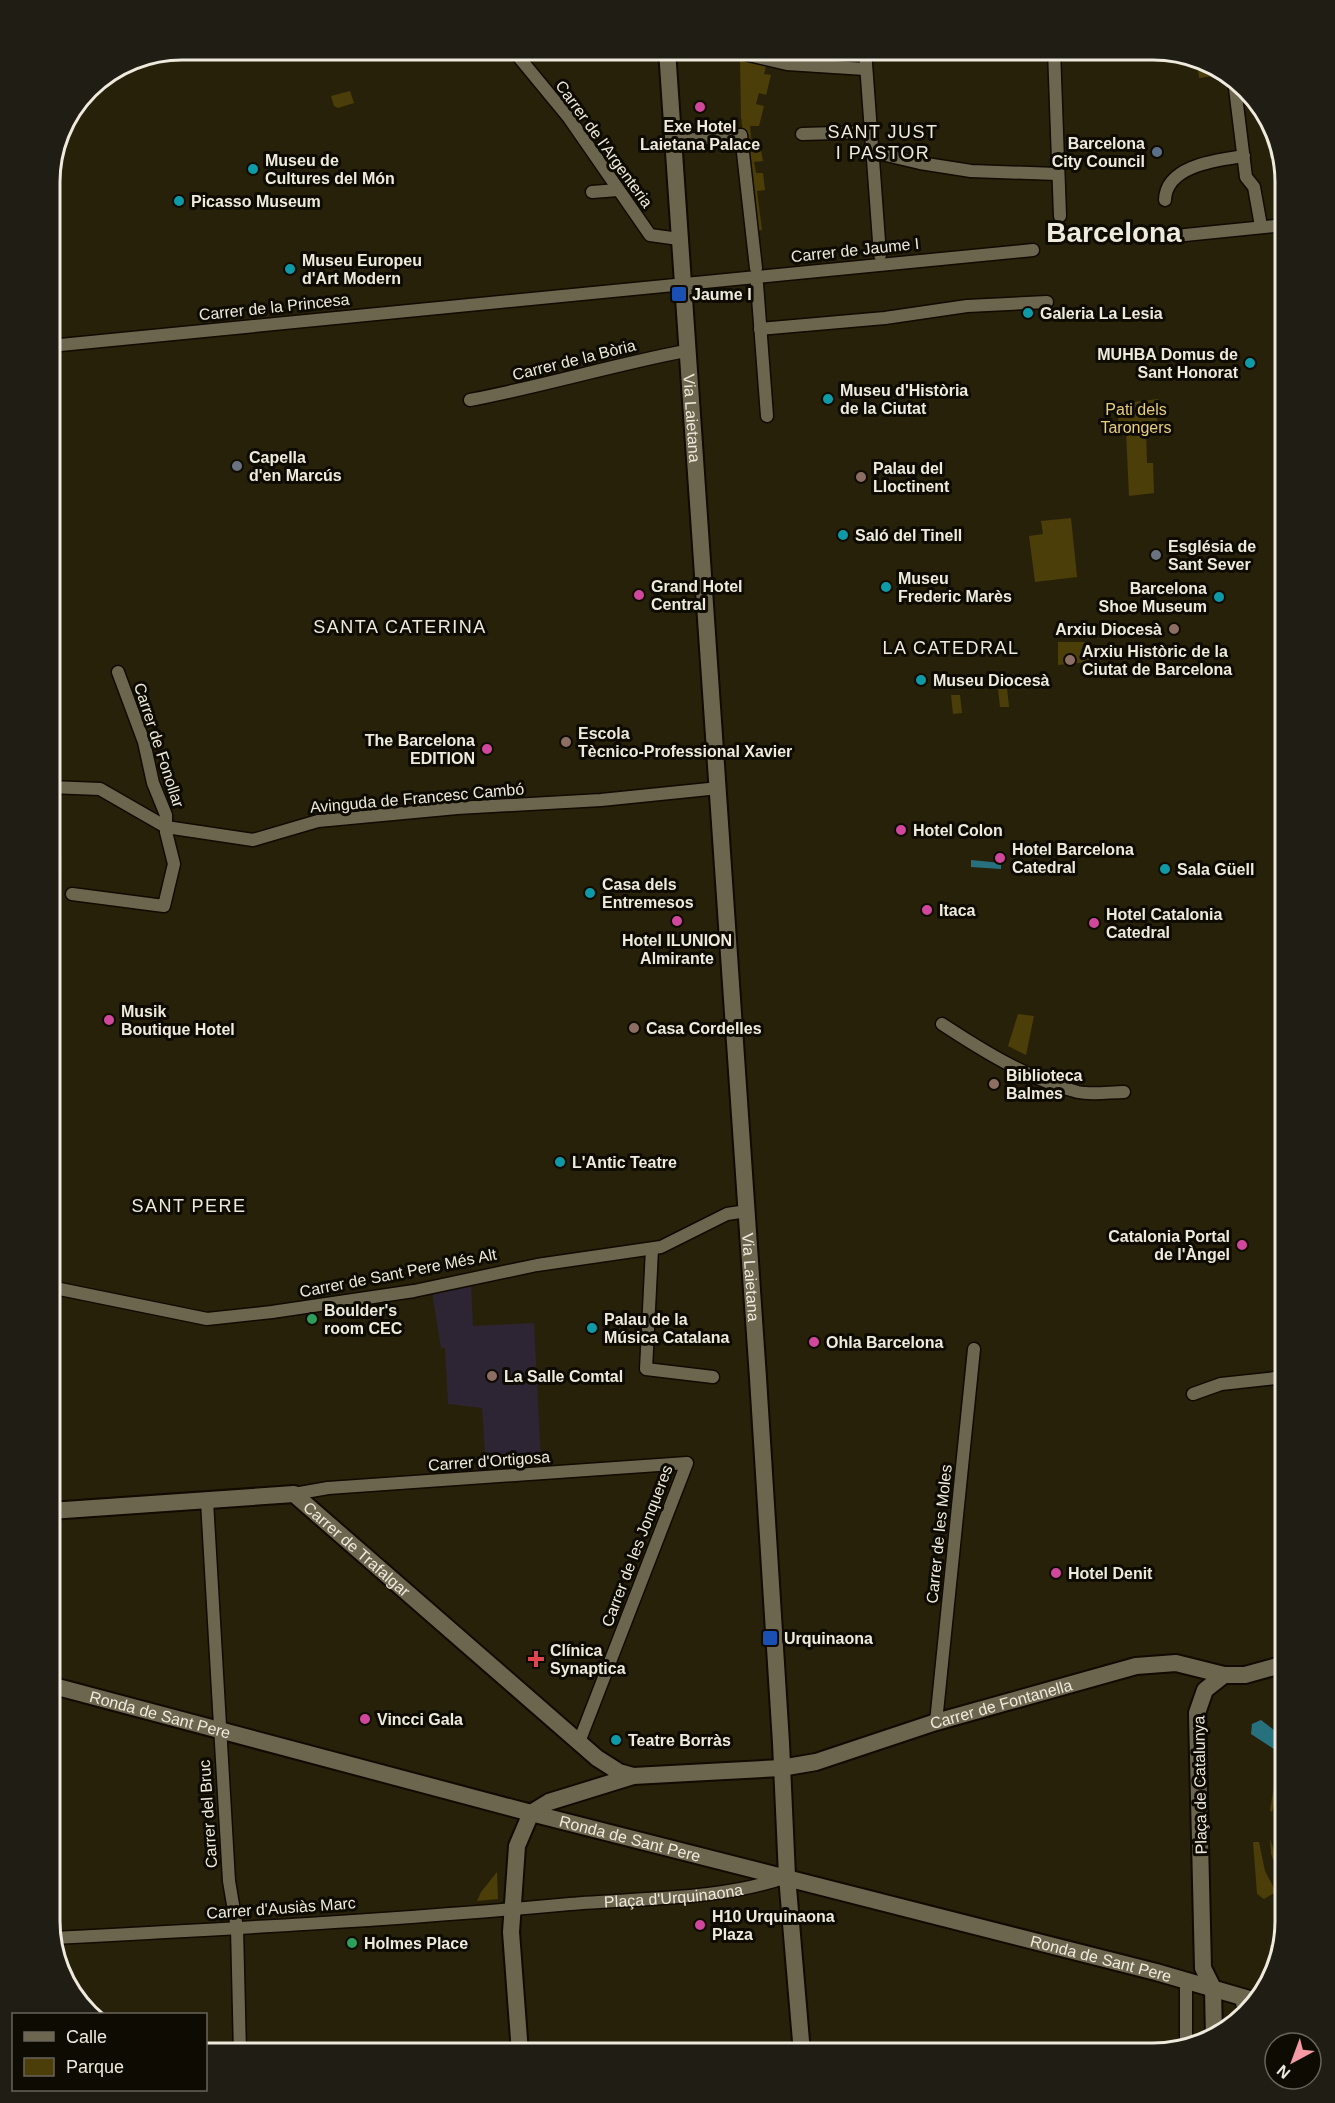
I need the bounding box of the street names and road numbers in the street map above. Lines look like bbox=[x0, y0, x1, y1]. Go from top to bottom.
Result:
street label: Carrer de l'Argenteria bbox=[552, 77, 656, 211]
street label: Carrer de Jaume I bbox=[790, 235, 920, 265]
street label: Carrer de la Princesa bbox=[198, 291, 350, 323]
street label: Carrer de la Bòria bbox=[511, 336, 637, 384]
street label: Via Laietana bbox=[681, 373, 704, 463]
street label: Carrer de Fonollar bbox=[131, 681, 187, 810]
street label: Avinguda de Francesc Cambó bbox=[309, 780, 525, 816]
street label: Via Laietana bbox=[740, 1232, 763, 1322]
street label: Carrer de Sant Pere Més Alt bbox=[298, 1245, 498, 1300]
street label: Carrer d'Ortigosa bbox=[427, 1448, 551, 1474]
street label: Carrer de les Jonqueres bbox=[598, 1463, 676, 1629]
street label: Carrer de les Moles bbox=[923, 1464, 955, 1604]
street label: Carrer de Trafalgar bbox=[300, 1498, 414, 1600]
street label: Carrer de Fontanella bbox=[928, 1676, 1074, 1732]
street label: Ronda de Sant Pere bbox=[88, 1687, 233, 1741]
street label: Plaça de Catalunya bbox=[1190, 1715, 1210, 1855]
street label: Carrer del Bruc bbox=[196, 1759, 220, 1869]
street label: Ronda de Sant Pere bbox=[558, 1812, 703, 1864]
street label: Plaça d'Urquinaona bbox=[604, 1880, 744, 1910]
street label: Carrer d'Ausiàs Marc bbox=[206, 1894, 356, 1922]
street label: Ronda de Sant Pere bbox=[1029, 1932, 1174, 1985]

